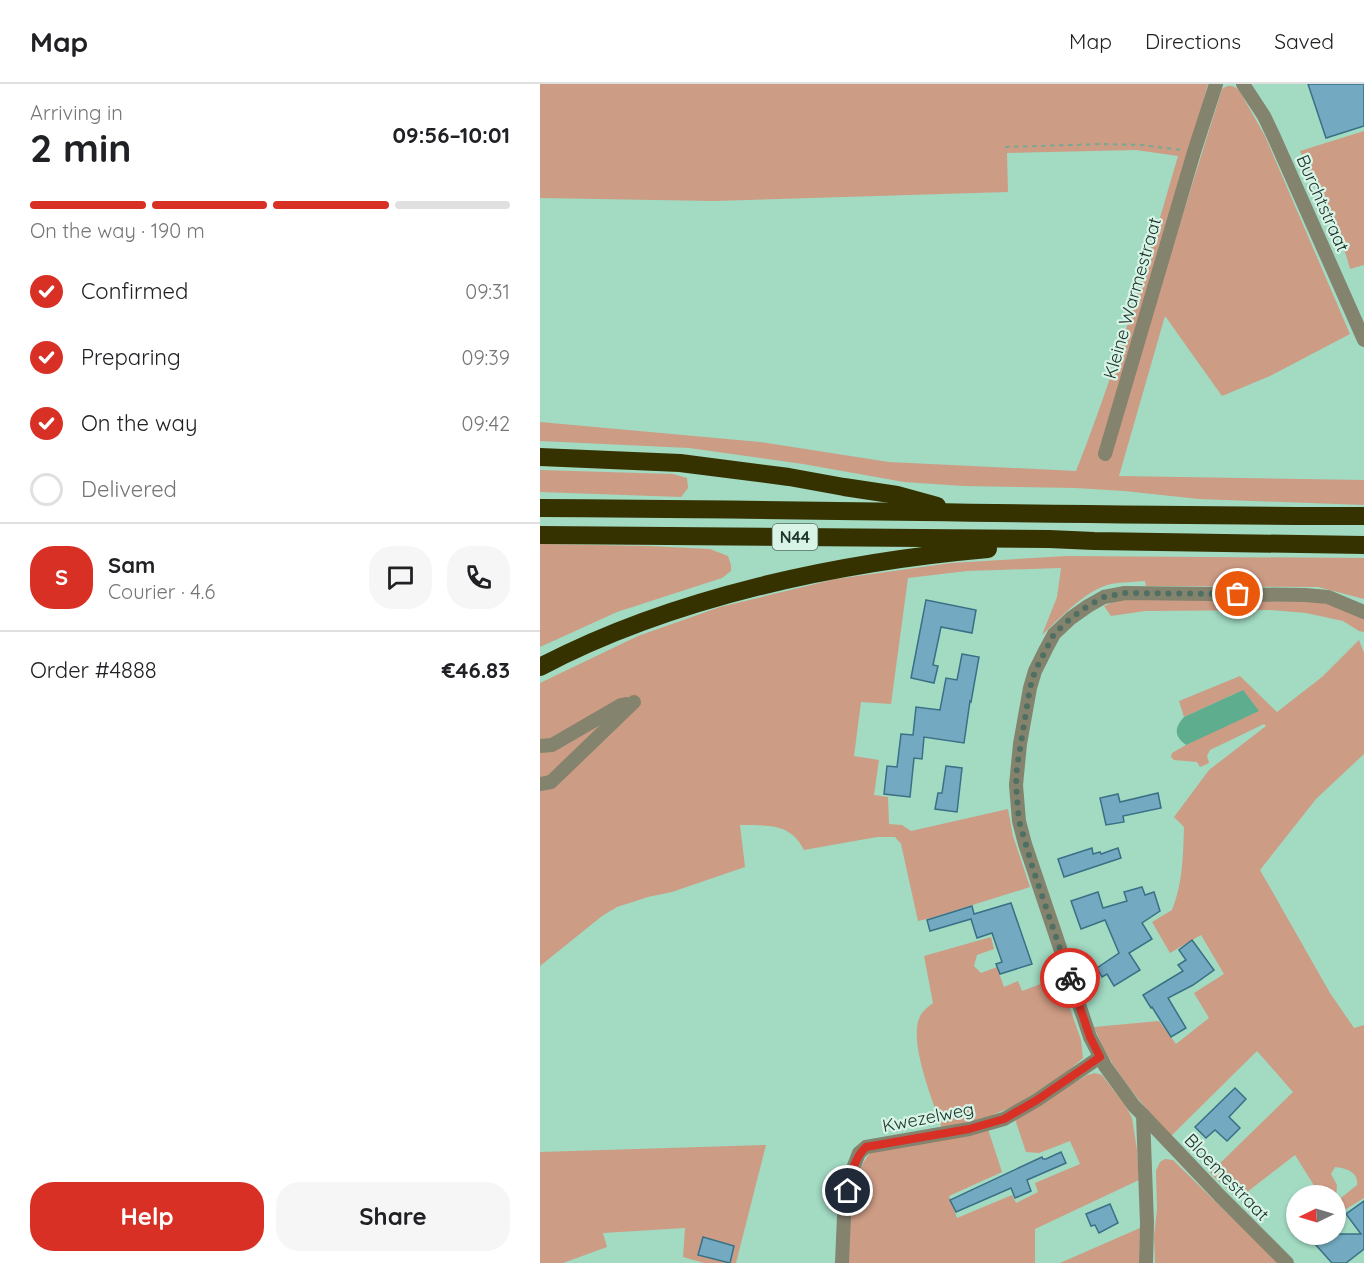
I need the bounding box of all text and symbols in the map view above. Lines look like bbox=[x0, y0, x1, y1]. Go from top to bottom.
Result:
text: Map bbox=[30, 24, 88, 59]
text: Map bbox=[1069, 28, 1112, 54]
text: Directions bbox=[1145, 28, 1241, 54]
text: Saved bbox=[1274, 28, 1334, 54]
text: Arriving in bbox=[30, 100, 123, 125]
text: 09:56–10:01 bbox=[393, 121, 510, 149]
text: 2 min bbox=[30, 123, 132, 172]
street label: Burchtstraat bbox=[1291, 151, 1355, 255]
street label: Kleine Warmestraat bbox=[1098, 215, 1166, 381]
text: On the way · 190 m bbox=[30, 218, 205, 243]
icon: check bbox=[30, 275, 63, 308]
text: Confirmed bbox=[81, 277, 188, 305]
text: 09:31 bbox=[465, 279, 510, 304]
icon: check bbox=[30, 341, 63, 374]
text: Preparing bbox=[81, 343, 181, 371]
text: 09:39 bbox=[462, 345, 510, 370]
icon: check bbox=[30, 407, 63, 440]
text: On the way bbox=[81, 409, 197, 437]
text: 09:42 bbox=[462, 411, 510, 436]
text: Delivered bbox=[81, 475, 177, 503]
road number: N44 bbox=[772, 524, 818, 550]
button: chat bbox=[369, 546, 432, 609]
button: phone bbox=[447, 546, 510, 609]
text: Sam bbox=[108, 551, 155, 579]
text: S bbox=[55, 563, 68, 591]
pin bbox=[1212, 568, 1263, 619]
icon: bag bbox=[1221, 577, 1254, 610]
text: Courier · 4.6 bbox=[108, 579, 215, 604]
text: Order #4888 bbox=[30, 656, 157, 684]
text: €46.83 bbox=[442, 656, 510, 684]
courier bbox=[1040, 948, 1100, 1008]
icon: bike bbox=[1054, 962, 1087, 995]
street label: Kwezelweg bbox=[880, 1097, 976, 1137]
street label: Bloemestraat bbox=[1180, 1129, 1274, 1225]
pin bbox=[822, 1165, 873, 1216]
icon: home bbox=[831, 1174, 864, 1207]
button: Help bbox=[30, 1182, 264, 1251]
button: Share bbox=[276, 1182, 510, 1251]
north arrow bbox=[1286, 1185, 1346, 1245]
map controls bbox=[1286, 1185, 1346, 1245]

